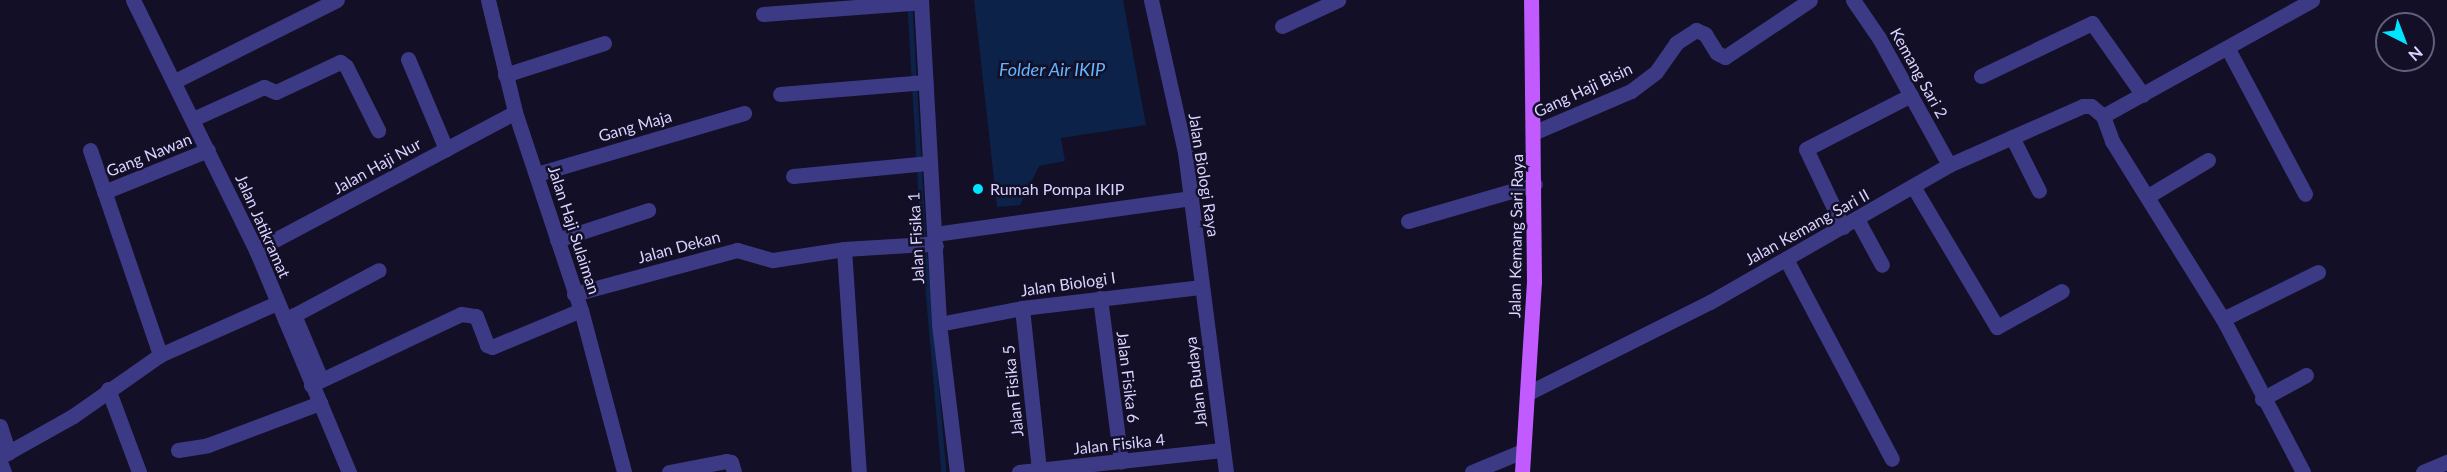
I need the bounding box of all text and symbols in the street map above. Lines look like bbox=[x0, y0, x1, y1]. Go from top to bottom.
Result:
north arrow bbox=[2375, 12, 2435, 72]
street label: Kemang Sari 2 bbox=[1886, 24, 1952, 122]
text: N bbox=[2405, 43, 2427, 65]
water label: Folder Air IKIP bbox=[998, 58, 1106, 80]
street label: Gang Haji Bisin bbox=[1531, 59, 1635, 121]
street label: Gang Maja bbox=[596, 106, 674, 146]
street label: Jalan Biologi Raya bbox=[1185, 112, 1223, 238]
street label: Gang Nawan bbox=[104, 129, 194, 181]
street label: Jalan Haji Nur bbox=[330, 134, 424, 198]
street label: Jalan Kemang Sari Raya bbox=[1505, 154, 1527, 318]
street label: Jalan Haji Sulaiman bbox=[544, 163, 604, 297]
street label: Jalan Jatikramat bbox=[231, 171, 295, 281]
place label: Rumah Pompa IKIP bbox=[990, 179, 1124, 199]
marker: Rumah Pompa IKIP bbox=[971, 182, 985, 196]
street label: Jalan Kemang Sari II bbox=[1741, 185, 1873, 269]
street label: Jalan Fisika 1 bbox=[904, 191, 928, 285]
street label: Jalan Dekan bbox=[636, 227, 722, 267]
street label: Jalan Biologi I bbox=[1019, 268, 1117, 300]
street label: Jalan Fisika 6 bbox=[1113, 330, 1143, 424]
street label: Jalan Budaya bbox=[1181, 336, 1211, 428]
street label: Jalan Fisika 5 bbox=[999, 344, 1027, 438]
street label: Jalan Fisika 4 bbox=[1072, 430, 1166, 458]

